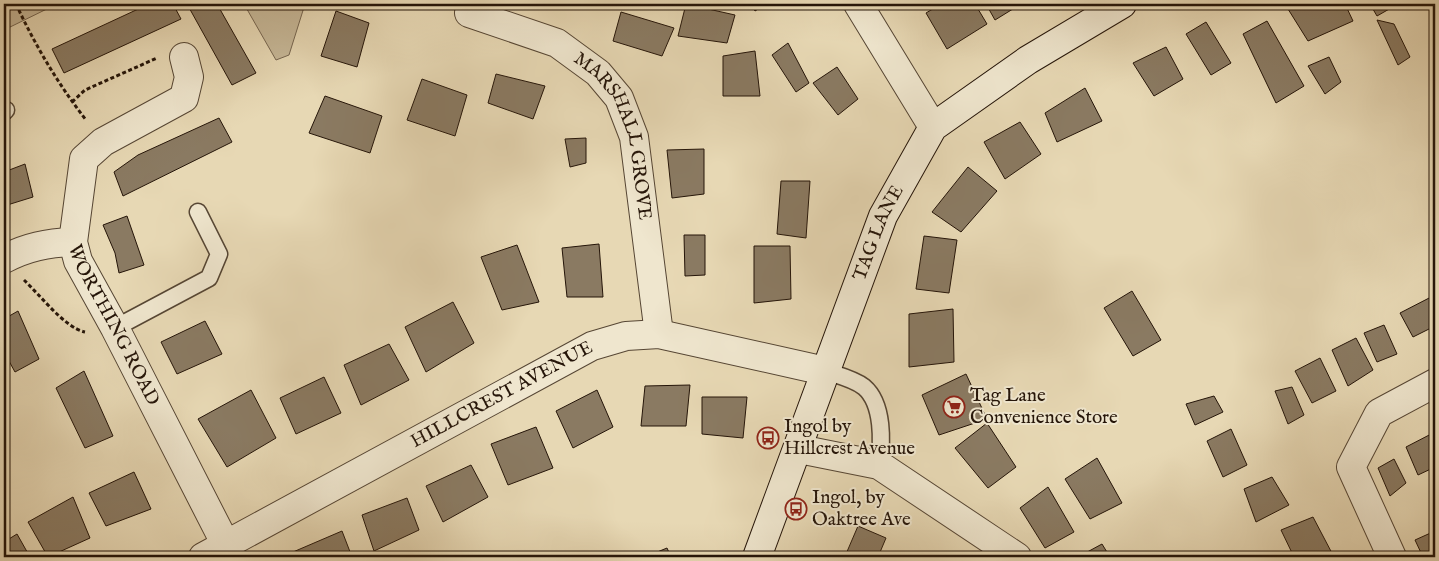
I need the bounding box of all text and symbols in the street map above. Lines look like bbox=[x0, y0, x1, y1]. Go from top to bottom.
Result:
street label: MARSHALL GROVE bbox=[569, 47, 656, 221]
street label: TAG LANE bbox=[848, 181, 910, 284]
street label: WORTHING ROAD bbox=[62, 242, 165, 410]
street label: HILLCREST AVENUE bbox=[407, 336, 597, 454]
place label: Tag Lane Convenience Store bbox=[970, 384, 1118, 430]
supermarket icon: Tag Lane Convenience Store bbox=[942, 395, 966, 419]
place label: Ingol by Hillcrest Avenue bbox=[784, 415, 915, 461]
bus stop icon: Ingol by Hillcrest Avenue bbox=[756, 426, 780, 450]
place label: Ingol, by Oaktree Ave bbox=[812, 486, 911, 532]
bus stop icon: Ingol, by Oaktree Ave bbox=[784, 497, 808, 521]

